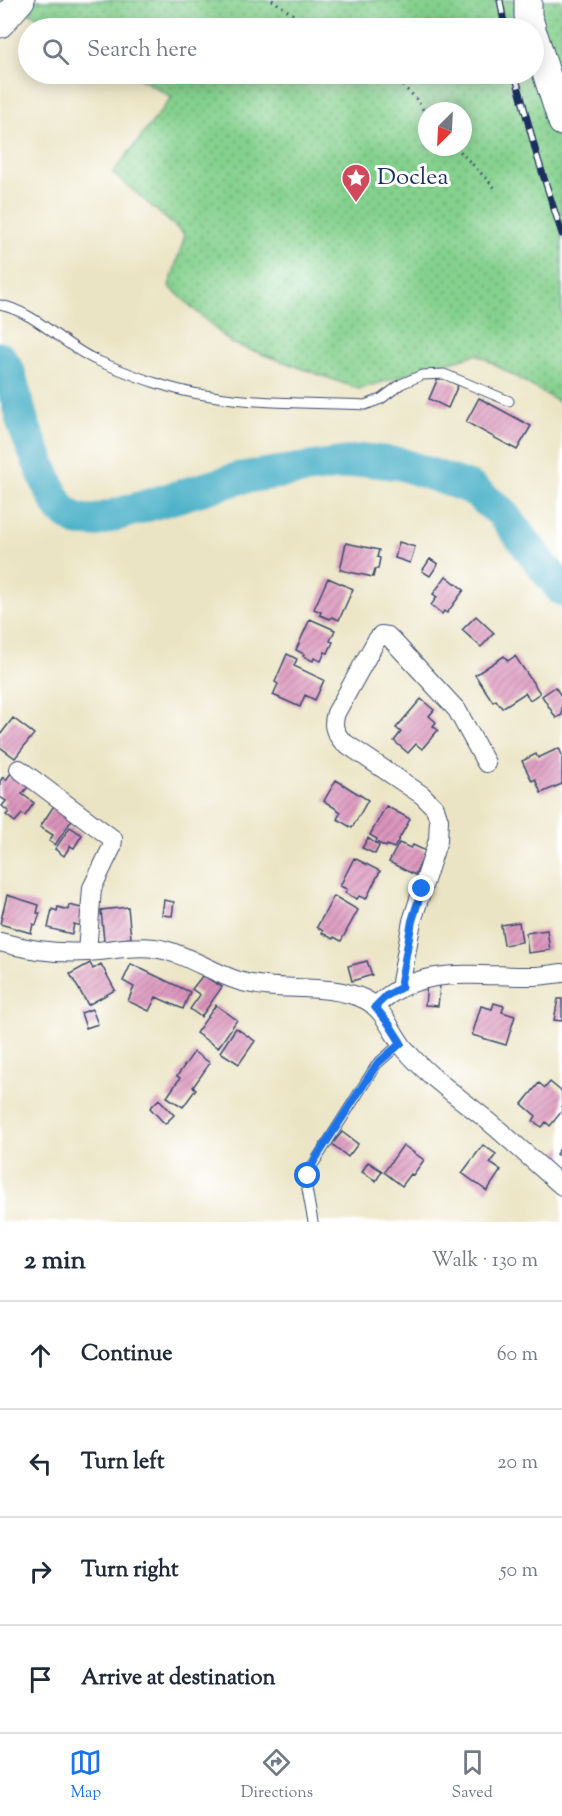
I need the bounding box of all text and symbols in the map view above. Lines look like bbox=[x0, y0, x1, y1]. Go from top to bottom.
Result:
search box bbox=[18, 18, 544, 84]
icon: search bbox=[39, 35, 72, 68]
text: Search here bbox=[87, 35, 197, 67]
north arrow bbox=[418, 102, 472, 156]
place label: Doclea bbox=[377, 161, 449, 195]
place icon: Doclea bbox=[340, 162, 372, 204]
route end bbox=[408, 875, 434, 901]
route start bbox=[294, 1162, 320, 1188]
text: 2 min bbox=[24, 1243, 86, 1280]
text: Walk · 130 m bbox=[431, 1247, 538, 1276]
icon: ahead bbox=[24, 1339, 57, 1372]
text: Continue bbox=[81, 1339, 172, 1371]
text: 60 m bbox=[497, 1341, 538, 1370]
icon: left bbox=[24, 1447, 57, 1480]
text: Turn left bbox=[81, 1447, 164, 1479]
text: 20 m bbox=[497, 1449, 538, 1478]
icon: right bbox=[24, 1555, 57, 1588]
text: Turn right bbox=[81, 1555, 178, 1587]
text: 50 m bbox=[500, 1557, 538, 1586]
icon: arrive bbox=[24, 1663, 57, 1696]
text: Arrive at destination bbox=[81, 1663, 276, 1695]
tab: Map bbox=[69, 1746, 102, 1805]
tab: Directions bbox=[241, 1746, 313, 1805]
tab: Saved bbox=[452, 1746, 493, 1805]

